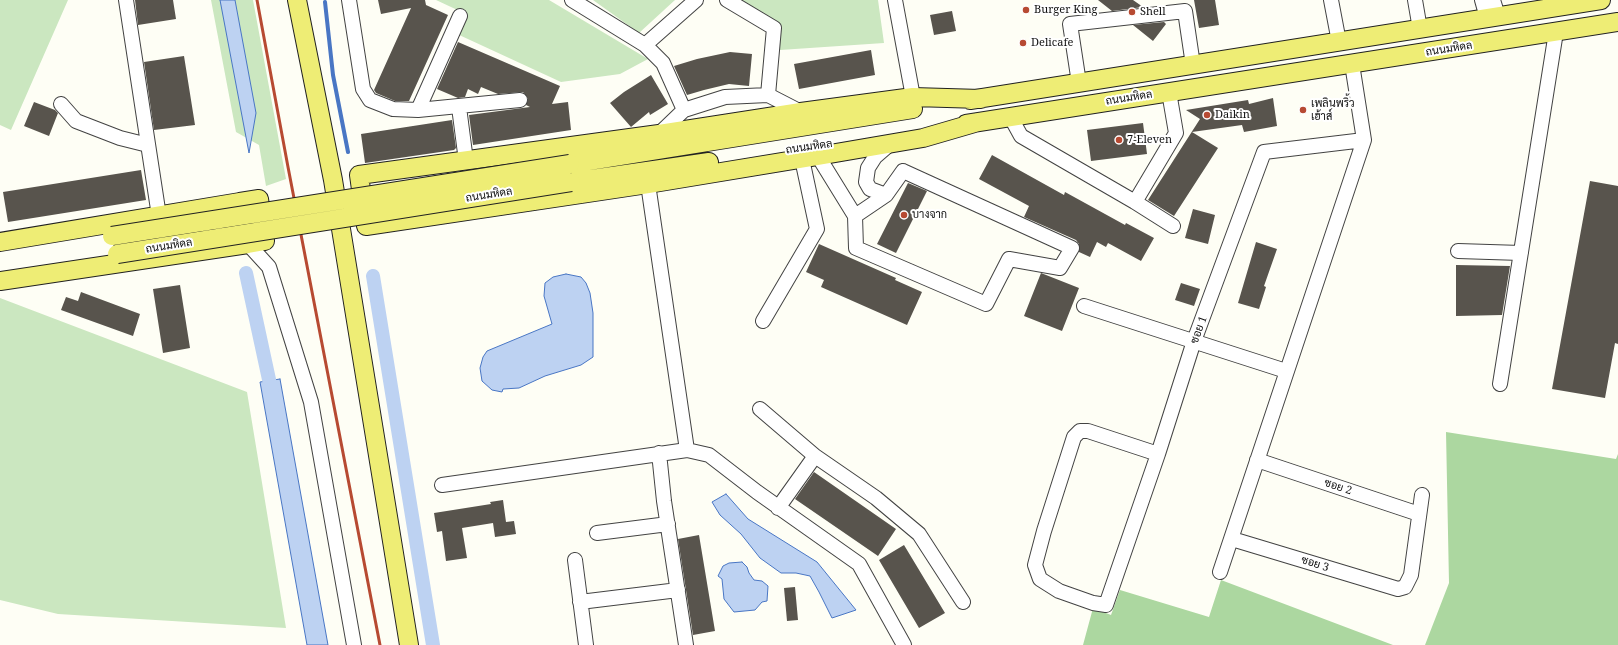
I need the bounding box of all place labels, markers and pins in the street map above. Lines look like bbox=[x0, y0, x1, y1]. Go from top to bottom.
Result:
place label: Burger King bbox=[1034, 3, 1097, 17]
marker: Burger King bbox=[1021, 5, 1031, 15]
place label: Shell bbox=[1140, 5, 1166, 19]
marker: Shell bbox=[1127, 7, 1137, 17]
place label: Delicafe bbox=[1031, 36, 1073, 50]
marker: Delicafe bbox=[1018, 38, 1028, 48]
place label: เพลินพริ้ว เฮ้าส์ bbox=[1311, 97, 1355, 123]
marker: เพลินพริ้ว เฮ้าส์ bbox=[1298, 105, 1308, 115]
place label: Daikin bbox=[1215, 108, 1250, 122]
marker: Daikin bbox=[1202, 110, 1212, 120]
place label: 7-Eleven bbox=[1127, 133, 1172, 147]
marker: 7-Eleven bbox=[1114, 135, 1124, 145]
place label: บางจาก bbox=[912, 208, 947, 222]
marker: บางจาก bbox=[899, 210, 909, 220]

